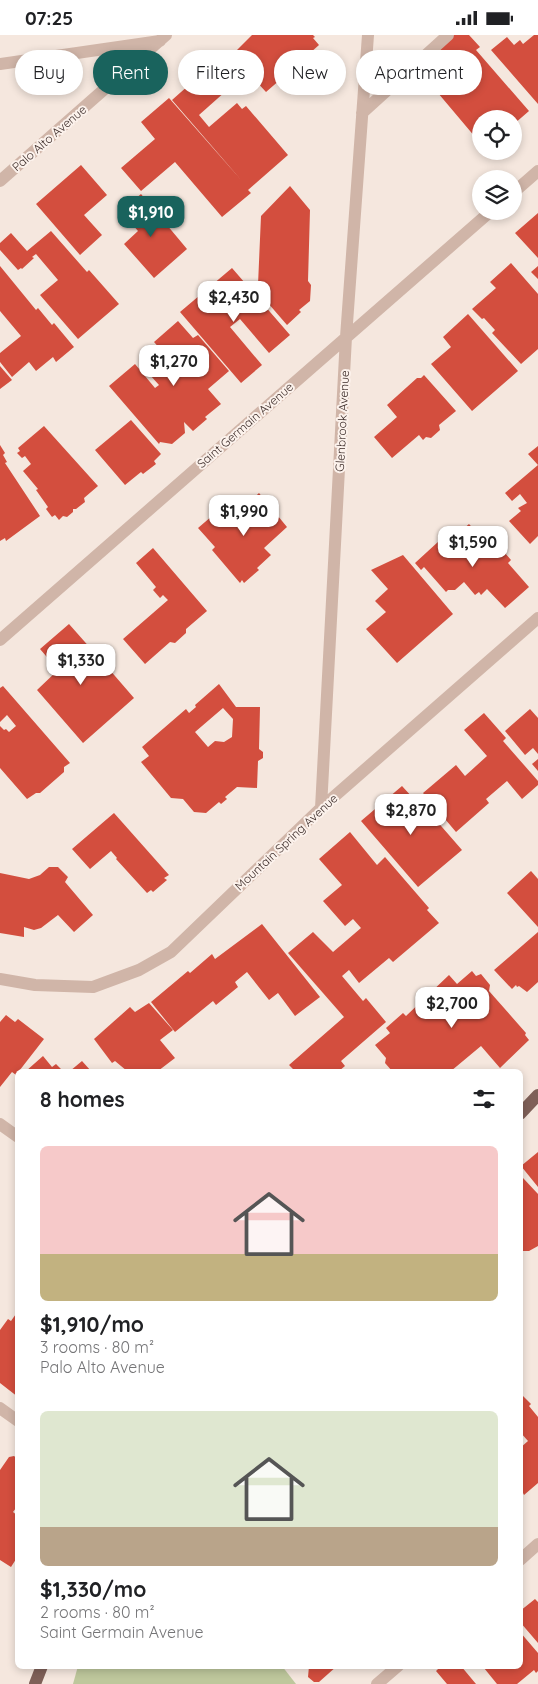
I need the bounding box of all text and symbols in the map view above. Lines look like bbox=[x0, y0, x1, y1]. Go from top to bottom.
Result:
text: 07:25 bbox=[25, 6, 73, 30]
chip: Buy bbox=[15, 50, 83, 95]
chip: Rent bbox=[93, 50, 168, 95]
chip: Filters bbox=[178, 50, 264, 95]
chip: New bbox=[274, 50, 346, 95]
chip: Apartment bbox=[356, 50, 482, 95]
street label: Palo Alto Avenue bbox=[9, 101, 89, 174]
map controls bbox=[472, 110, 522, 220]
button: locate bbox=[472, 110, 522, 160]
button: layers bbox=[472, 170, 522, 220]
pin: $1,910 bbox=[110, 195, 192, 238]
text: $1,910 bbox=[128, 202, 174, 222]
pin: $2,430 bbox=[193, 281, 275, 323]
text: $2,430 bbox=[209, 287, 259, 307]
pin: $1,270 bbox=[133, 345, 215, 387]
text: $1,270 bbox=[150, 351, 198, 371]
street label: Glenbrook Avenue bbox=[332, 370, 352, 472]
street label: Saint Germain Avenue bbox=[194, 379, 296, 471]
pin: $1,990 bbox=[203, 495, 285, 537]
text: $1,990 bbox=[220, 501, 268, 521]
pin: $1,590 bbox=[432, 525, 514, 568]
text: $1,590 bbox=[449, 532, 497, 552]
pin: $1,330 bbox=[40, 643, 122, 686]
text: $1,330 bbox=[57, 650, 105, 670]
street label: Mountain Spring Avenue bbox=[232, 790, 341, 894]
pin: $2,870 bbox=[370, 793, 452, 836]
text: $2,870 bbox=[386, 800, 436, 820]
pin: $2,700 bbox=[411, 987, 493, 1029]
text: $2,700 bbox=[426, 993, 478, 1013]
icon: filters bbox=[470, 1085, 498, 1113]
text: 8 homes bbox=[40, 1086, 125, 1112]
icon: home bbox=[224, 1179, 314, 1269]
text: $1,910/mo bbox=[40, 1311, 144, 1337]
text: 3 rooms · 80 m² bbox=[40, 1337, 154, 1357]
text: Palo Alto Avenue bbox=[40, 1357, 165, 1377]
icon: home bbox=[224, 1444, 314, 1534]
text: $1,330/mo bbox=[40, 1576, 146, 1602]
text: 2 rooms · 80 m² bbox=[40, 1602, 155, 1622]
text: Saint Germain Avenue bbox=[40, 1622, 204, 1642]

